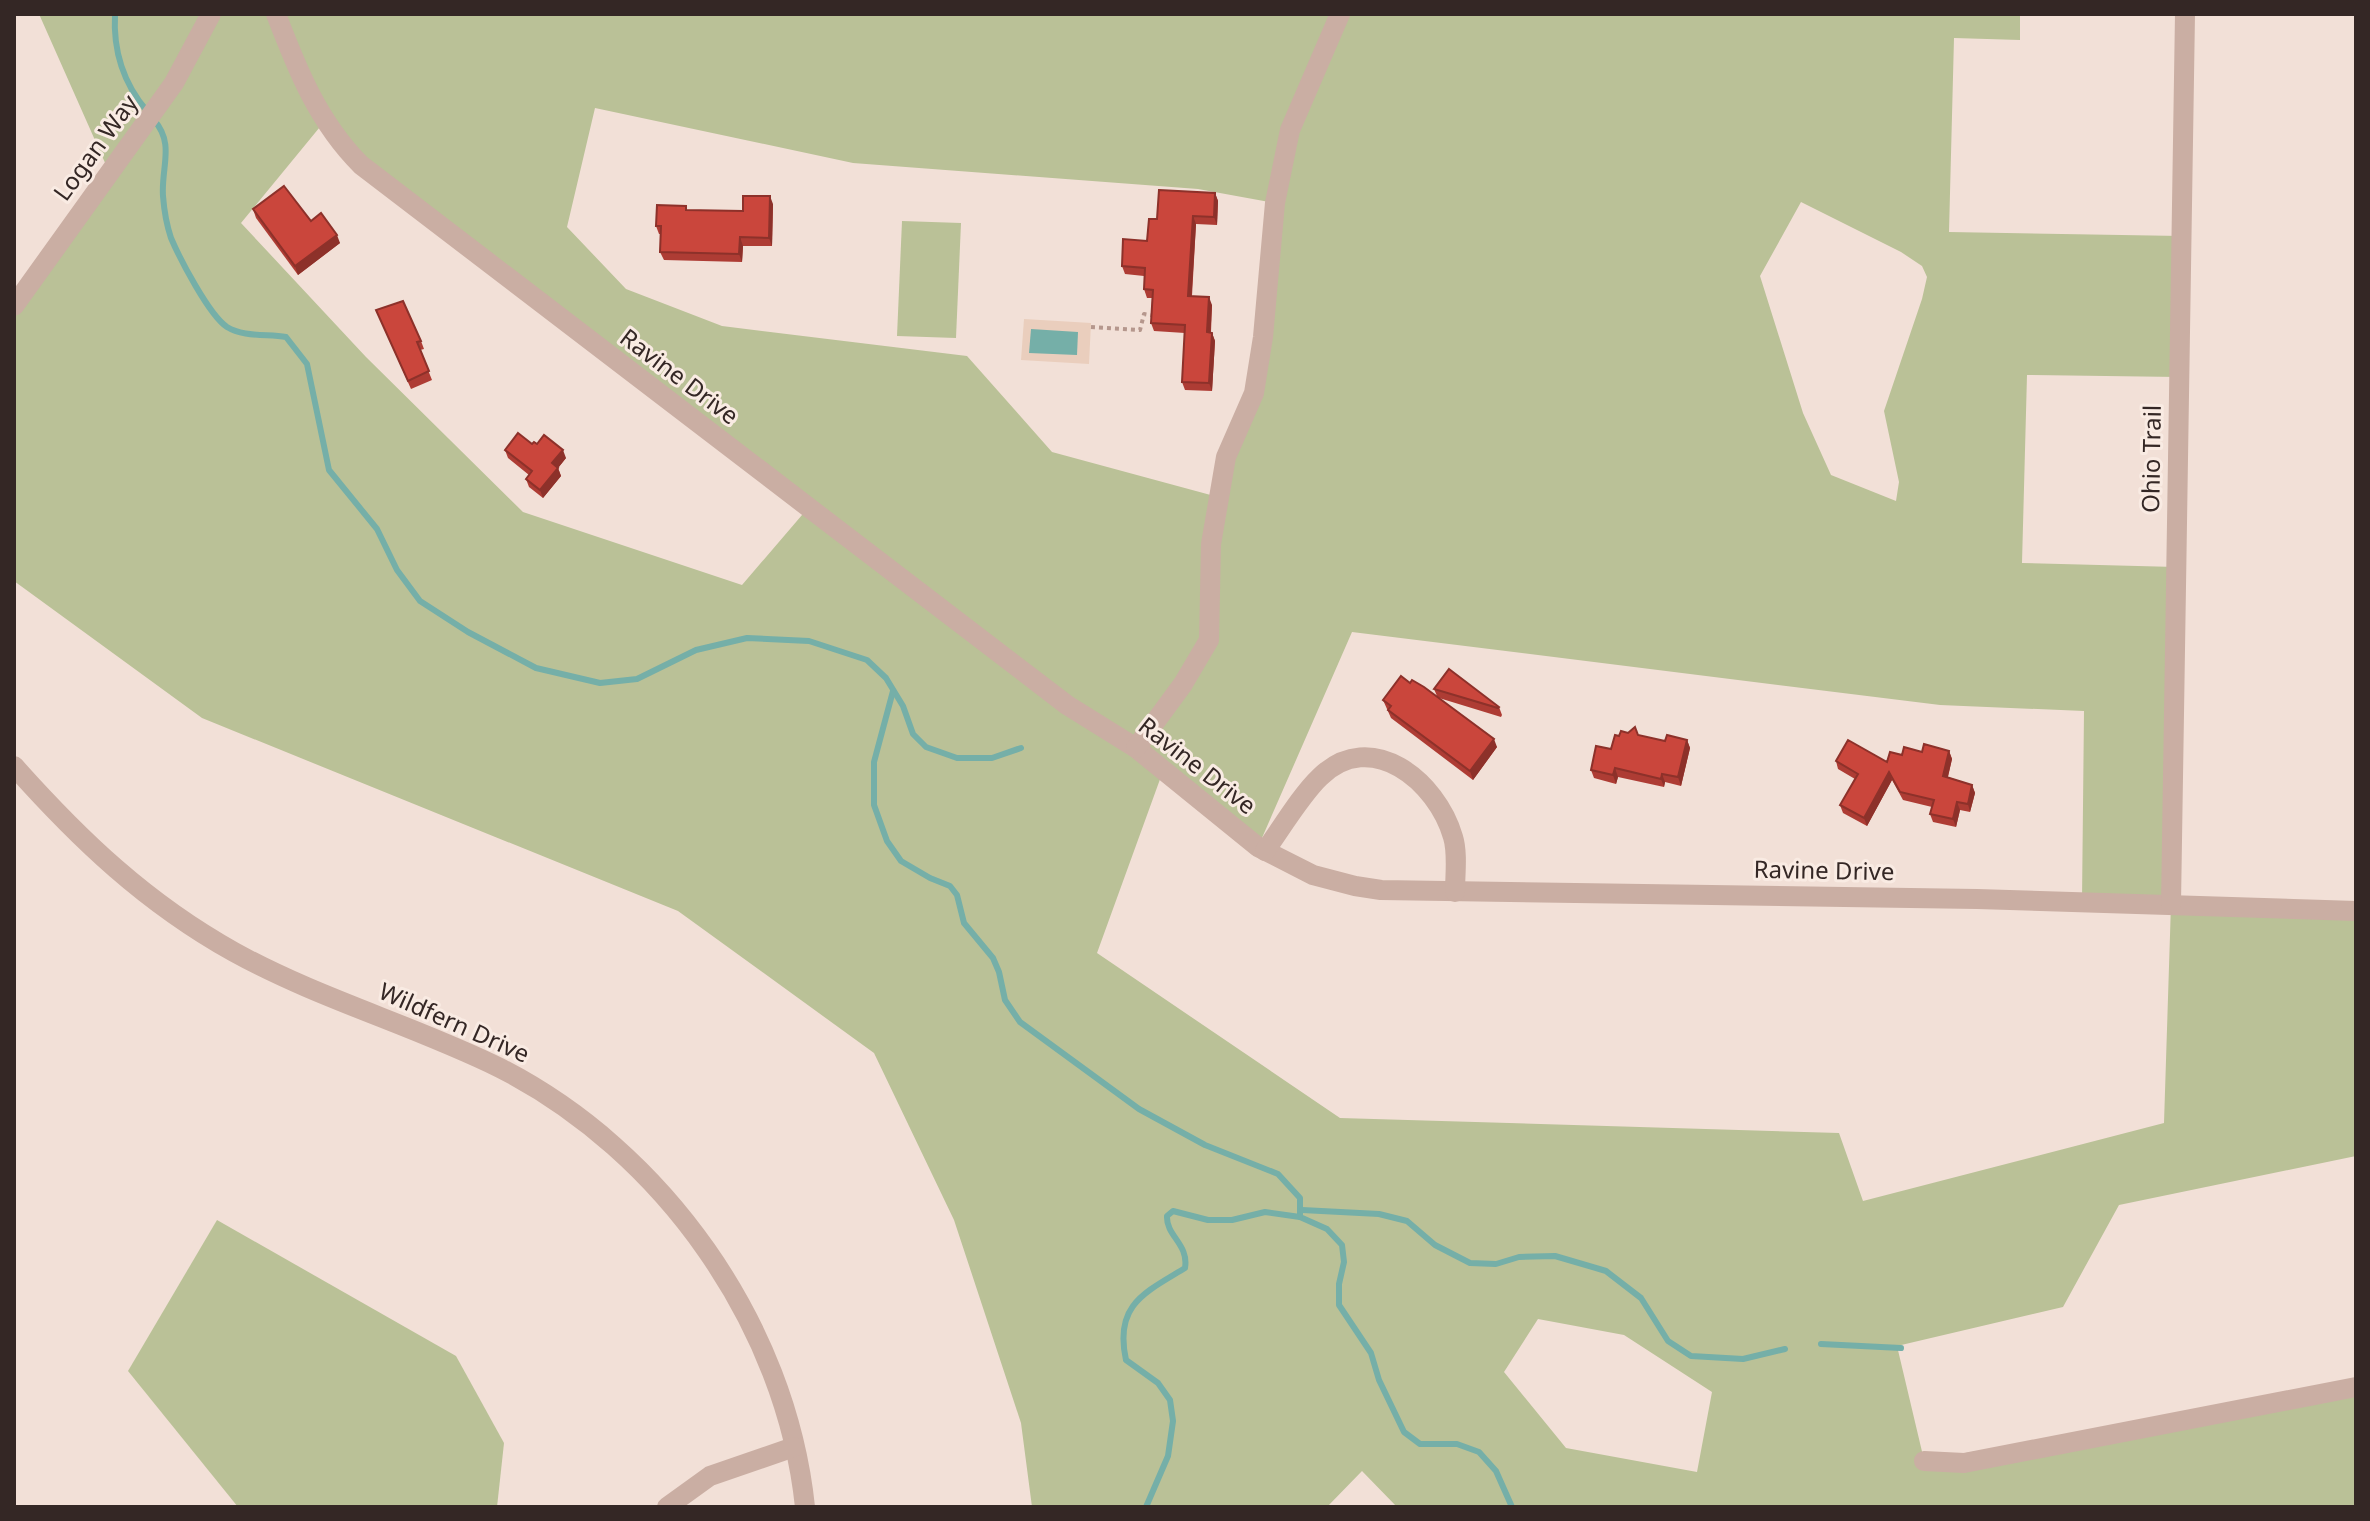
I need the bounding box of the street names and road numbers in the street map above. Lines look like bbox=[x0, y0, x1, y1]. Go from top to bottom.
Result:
street label: Logan Way bbox=[45, 87, 145, 207]
street label: Ravine Drive bbox=[614, 320, 746, 431]
street label: Ohio Trail bbox=[2133, 405, 2168, 513]
street label: Ravine Drive bbox=[1132, 708, 1264, 821]
street label: Ravine Drive bbox=[1753, 852, 1895, 887]
street label: Wildfern Drive bbox=[374, 974, 535, 1070]

